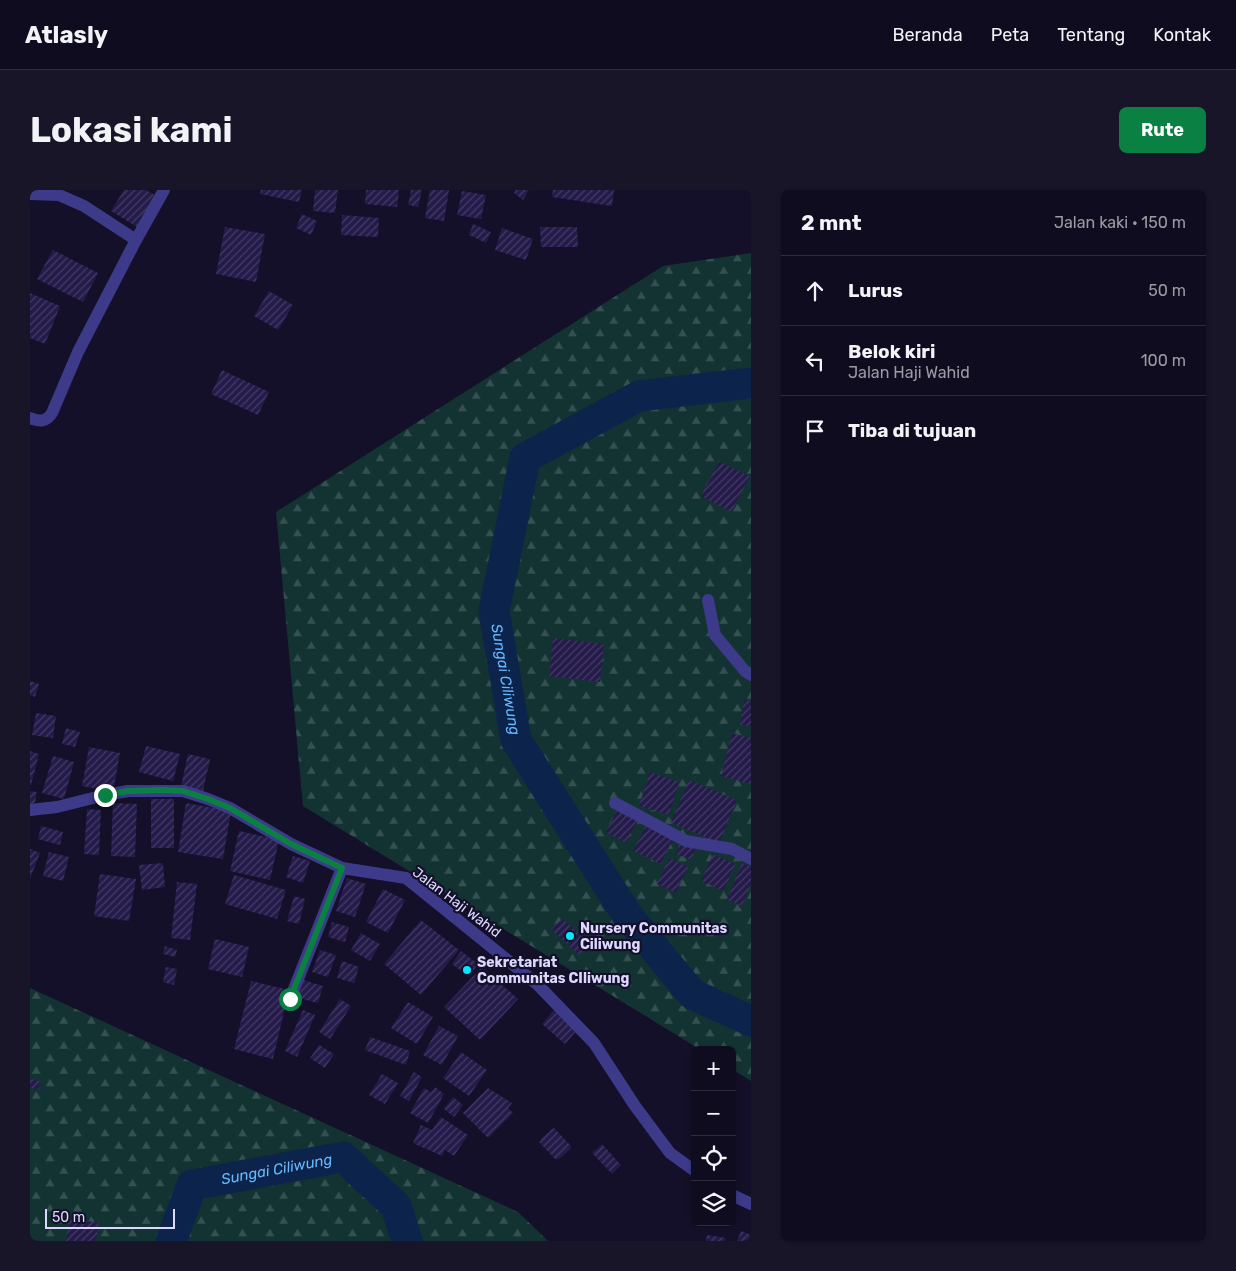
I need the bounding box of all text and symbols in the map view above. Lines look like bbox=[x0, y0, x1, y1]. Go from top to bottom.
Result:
text: Atlasly bbox=[25, 21, 108, 49]
text: Beranda bbox=[892, 24, 963, 46]
text: Peta bbox=[991, 24, 1029, 46]
text: Tentang bbox=[1057, 24, 1125, 46]
text: Kontak bbox=[1153, 24, 1211, 46]
button: Rute bbox=[1119, 107, 1206, 153]
text: Lokasi kami bbox=[30, 109, 233, 151]
text: 2 mnt bbox=[801, 210, 862, 235]
text: Jalan kaki · 150 m bbox=[1054, 213, 1186, 232]
icon: ahead bbox=[801, 277, 829, 305]
text: Lurus bbox=[848, 279, 903, 302]
text: 50 m bbox=[1148, 281, 1186, 300]
text: Belok kiri bbox=[848, 340, 935, 363]
icon: left bbox=[801, 347, 829, 375]
text: 100 m bbox=[1141, 351, 1186, 370]
text: Jalan Haji Wahid bbox=[848, 363, 970, 382]
icon: arrive bbox=[801, 417, 829, 445]
text: Tiba di tujuan bbox=[848, 419, 976, 442]
water label: Sungai Ciliwung bbox=[487, 622, 524, 736]
route end bbox=[94, 784, 117, 807]
street label: Jalan Haji Wahid bbox=[409, 864, 504, 941]
place label: Nursery Communitas Ciliwung bbox=[580, 920, 728, 953]
marker: Nursery Communitas Ciliwung bbox=[564, 930, 576, 942]
place label: Sekretariat Communitas CIliwung bbox=[477, 954, 630, 987]
marker: Sekretariat Communitas CIliwung bbox=[461, 964, 473, 976]
route start bbox=[279, 988, 302, 1011]
map controls bbox=[691, 1046, 736, 1226]
button: + bbox=[691, 1046, 736, 1091]
button: − bbox=[691, 1091, 736, 1136]
button: locate bbox=[691, 1136, 736, 1181]
water label: Sungai Ciliwung bbox=[220, 1150, 334, 1188]
button: layers bbox=[691, 1181, 736, 1226]
scale bar bbox=[45, 1206, 175, 1229]
text: 50 m bbox=[52, 1209, 85, 1226]

